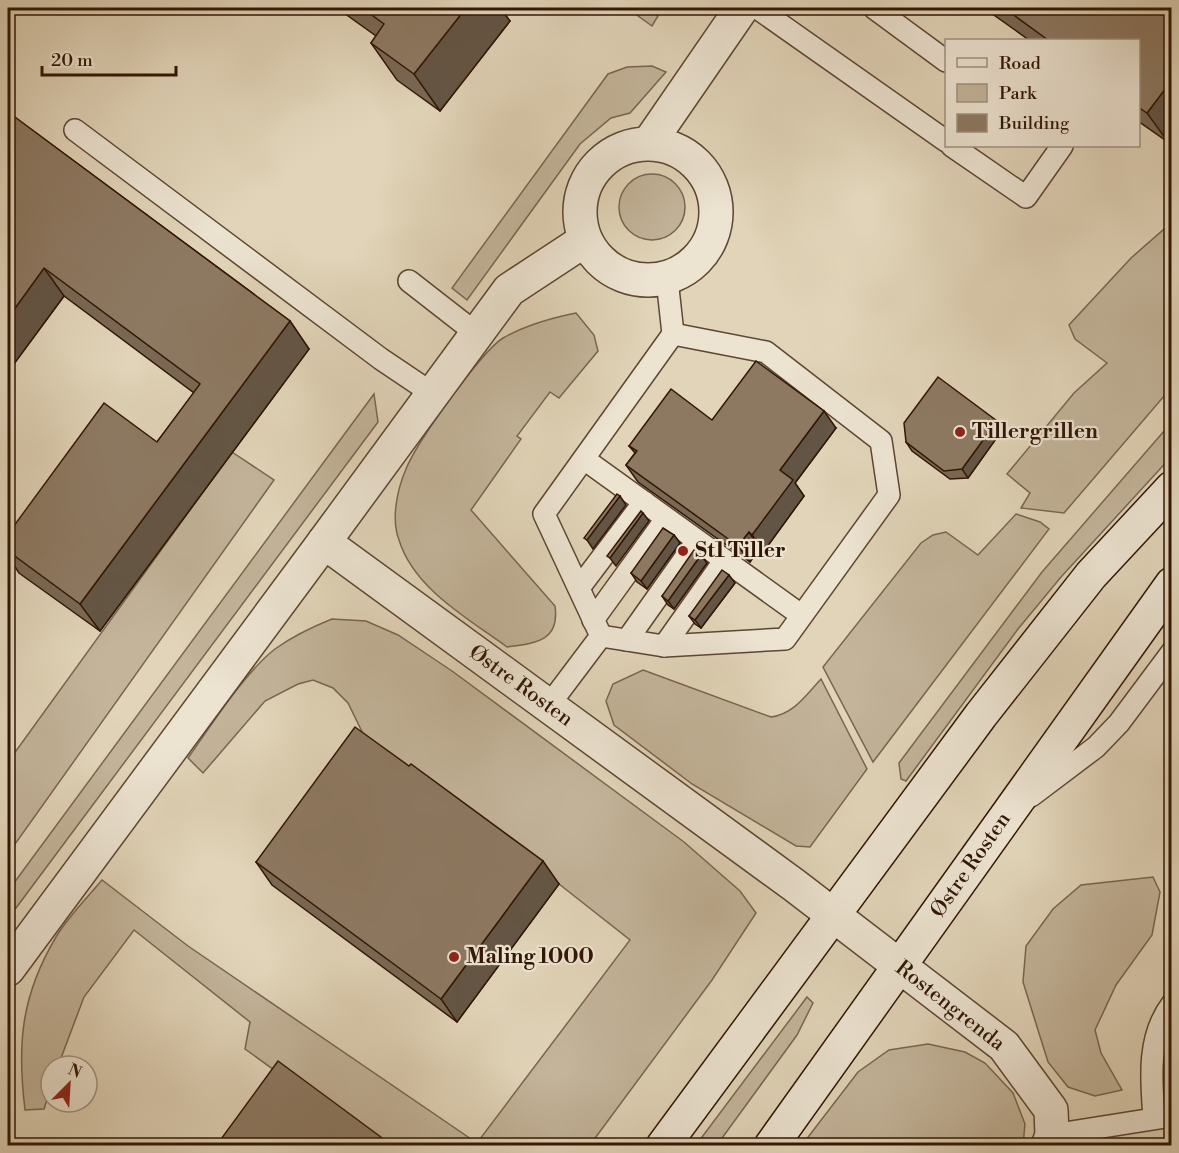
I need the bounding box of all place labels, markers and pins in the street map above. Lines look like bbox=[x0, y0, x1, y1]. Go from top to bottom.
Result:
place label: Tillergrillen bbox=[972, 419, 1098, 445]
marker: Tillergrillen bbox=[953, 425, 967, 439]
place label: St1 Tiller bbox=[695, 538, 786, 564]
marker: St1 Tiller bbox=[676, 544, 690, 558]
place label: Maling 1000 bbox=[466, 944, 594, 970]
marker: Maling 1000 bbox=[447, 950, 461, 964]

